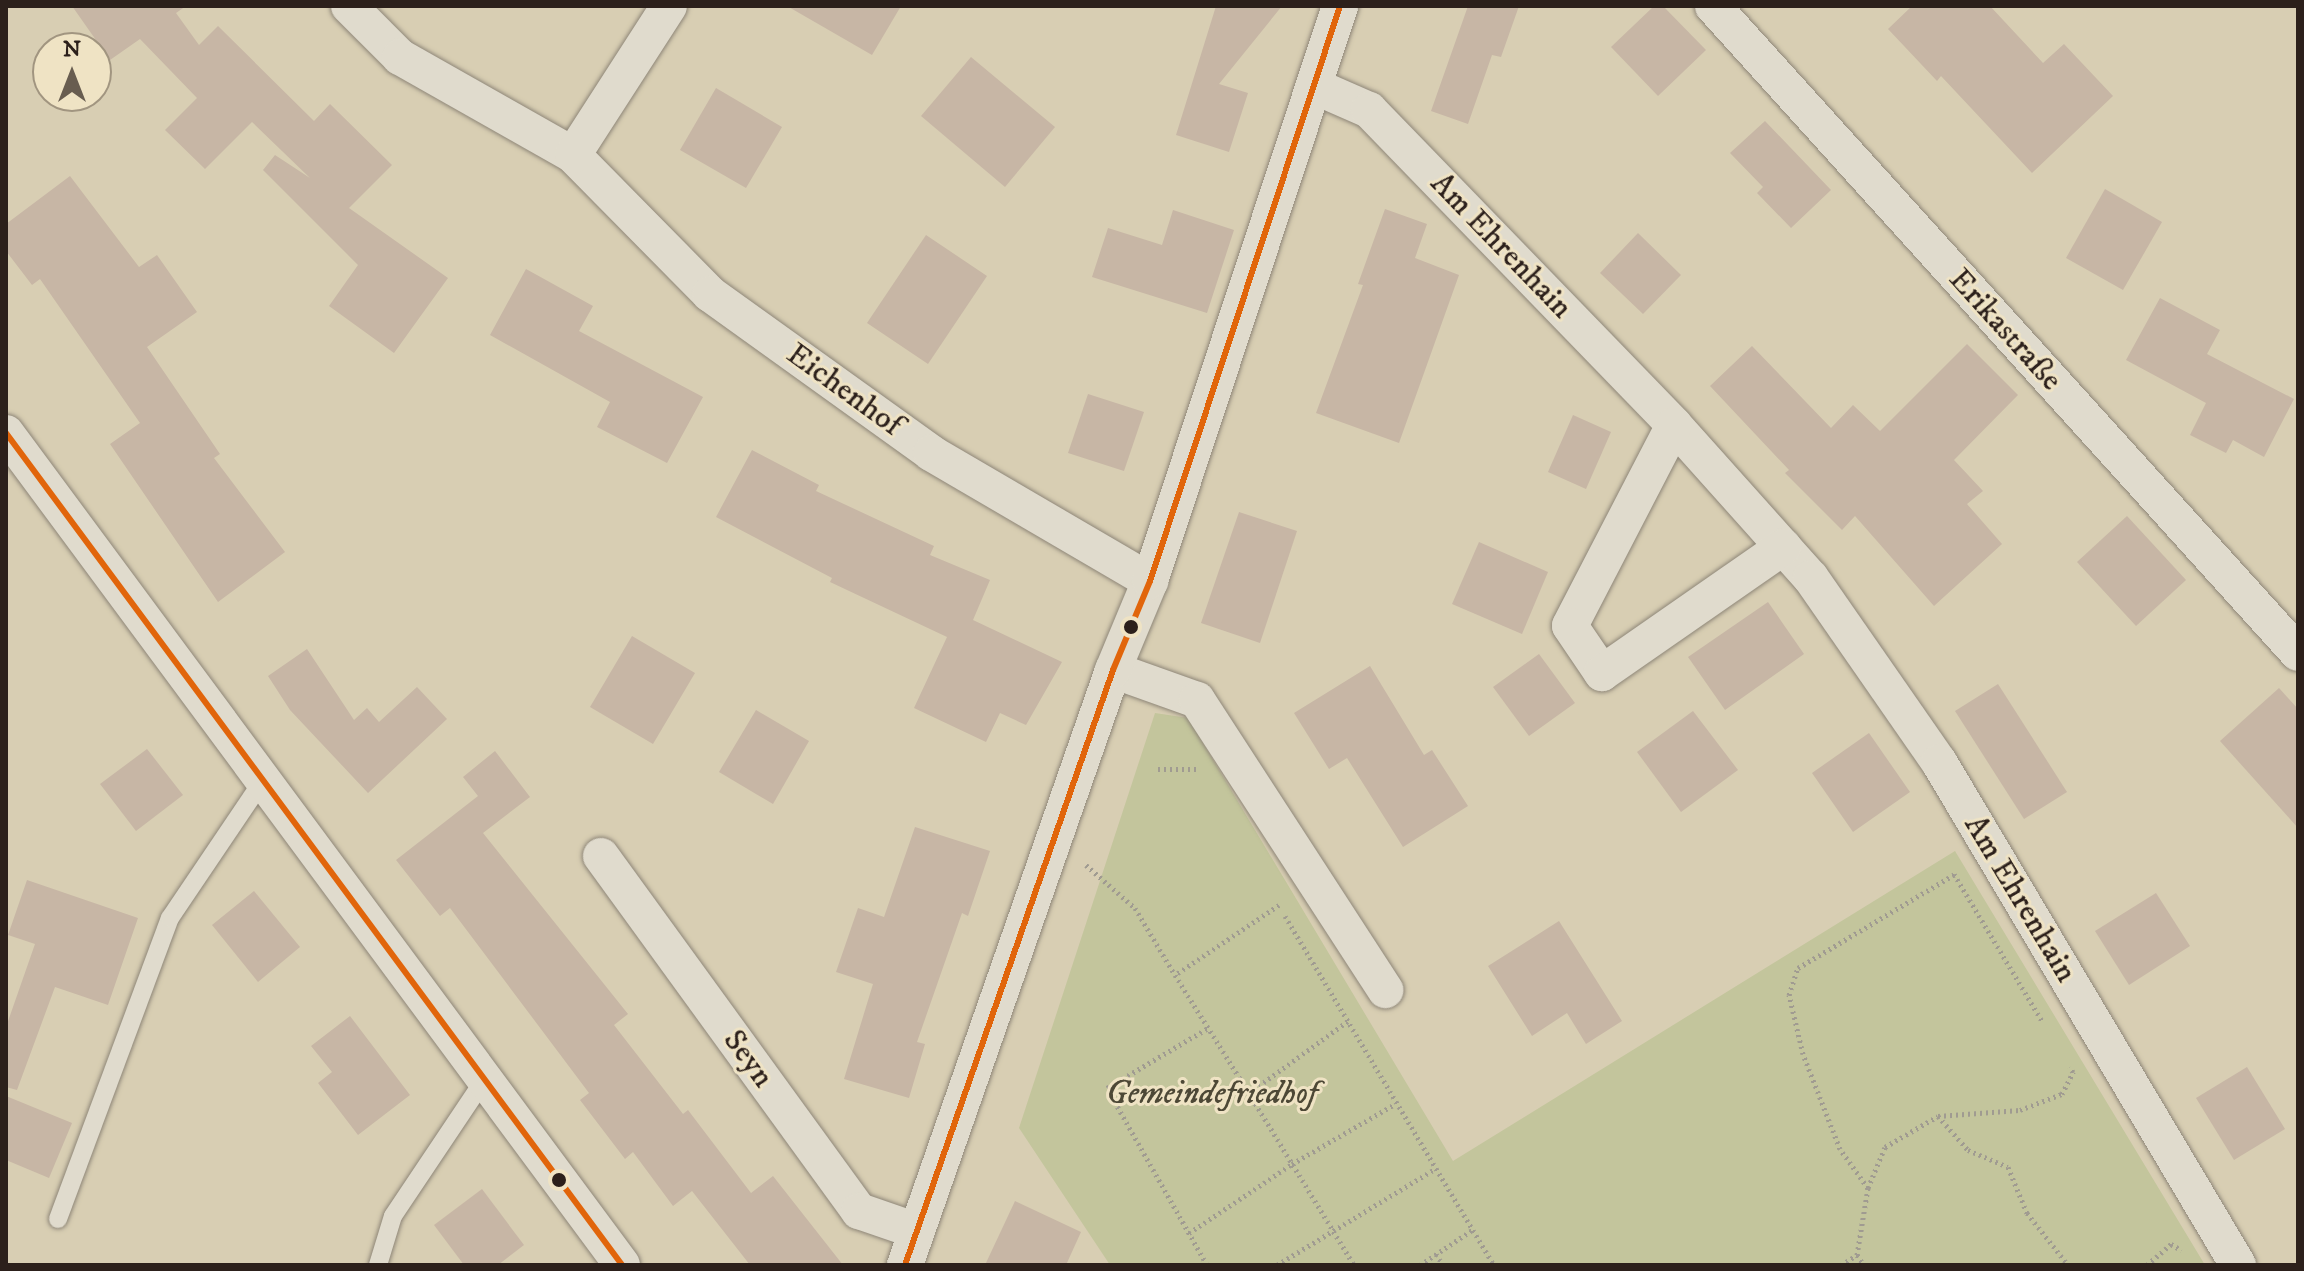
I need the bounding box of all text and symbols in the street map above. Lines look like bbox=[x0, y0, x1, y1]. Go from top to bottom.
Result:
north arrow bbox=[32, 32, 112, 112]
text: N bbox=[63, 36, 81, 63]
street label: Am Ehrenhain bbox=[1422, 165, 1580, 327]
street label: Erikastraße bbox=[1940, 261, 2070, 399]
street label: Eichenhof bbox=[779, 335, 909, 445]
unlabelled marker bbox=[1123, 619, 1139, 635]
street label: Am Ehrenhain bbox=[1955, 809, 2085, 989]
street label: Seyn bbox=[714, 1023, 782, 1095]
park label: Gemeindefriedhof bbox=[1106, 1075, 1318, 1113]
unlabelled marker bbox=[551, 1172, 567, 1188]

